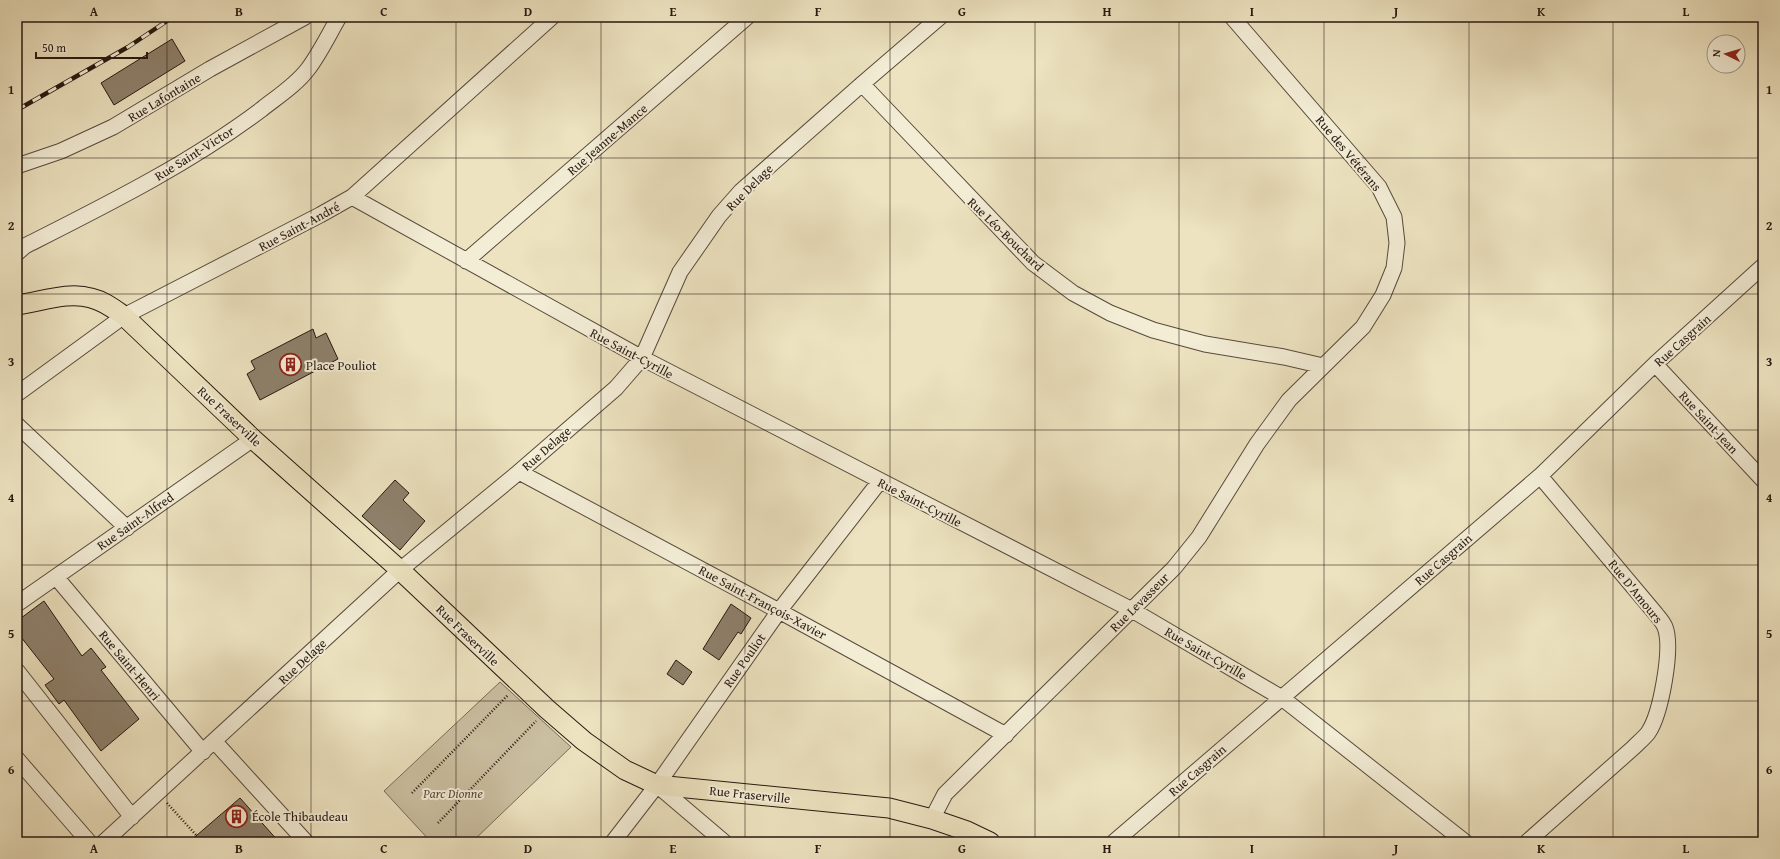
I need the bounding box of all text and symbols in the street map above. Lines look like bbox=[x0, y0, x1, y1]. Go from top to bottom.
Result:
text: A bbox=[90, 2, 99, 21]
text: B bbox=[235, 2, 243, 21]
text: C bbox=[380, 2, 388, 21]
text: D bbox=[524, 2, 532, 21]
text: E bbox=[670, 2, 677, 21]
text: F bbox=[815, 2, 822, 21]
text: G bbox=[958, 2, 966, 21]
text: H bbox=[1102, 2, 1112, 21]
text: I bbox=[1250, 2, 1254, 21]
text: J bbox=[1392, 2, 1399, 21]
text: K bbox=[1537, 2, 1546, 21]
text: L bbox=[1683, 2, 1690, 21]
scale bar bbox=[36, 34, 147, 60]
north arrow bbox=[1706, 34, 1746, 74]
text: 50 m bbox=[42, 39, 66, 56]
text: N bbox=[1708, 48, 1724, 57]
street label: Rue Lafontaine bbox=[124, 68, 204, 127]
text: 1 bbox=[8, 80, 14, 99]
text: 1 bbox=[1766, 80, 1772, 99]
street label: Rue Jeanne-Mance bbox=[563, 99, 652, 180]
street label: Rue des Vétérans bbox=[1311, 111, 1386, 195]
street label: Rue Saint-Victor bbox=[151, 121, 238, 185]
street label: Rue Delage bbox=[721, 159, 777, 215]
street label: Rue Léo-Bouchard bbox=[963, 193, 1048, 276]
street label: Rue Saint-André bbox=[255, 197, 343, 256]
text: 2 bbox=[8, 216, 15, 235]
text: 2 bbox=[1766, 216, 1773, 235]
street label: Rue Casgrain bbox=[1650, 309, 1715, 371]
street label: Rue Saint-Cyrille bbox=[587, 323, 677, 383]
text: 3 bbox=[8, 352, 14, 371]
building icon: Place Pouliot bbox=[277, 352, 303, 378]
text: 3 bbox=[1766, 352, 1772, 371]
place label: Place Pouliot bbox=[306, 356, 377, 375]
street label: Rue Fraserville bbox=[193, 382, 266, 451]
street label: Rue Saint-Jean bbox=[1675, 387, 1743, 458]
street label: Rue Delage bbox=[518, 422, 575, 475]
street label: Rue Saint-Cyrille bbox=[875, 473, 965, 532]
text: 4 bbox=[8, 488, 15, 507]
street label: Rue Saint-Alfred bbox=[93, 488, 178, 555]
text: 4 bbox=[1766, 488, 1773, 507]
street label: Rue Casgrain bbox=[1410, 529, 1477, 590]
street label: Rue D'Amours bbox=[1604, 555, 1667, 627]
street label: Rue Saint-François-Xavier bbox=[695, 561, 831, 645]
street label: Rue Levasseur bbox=[1105, 568, 1174, 636]
street label: Rue Fraserville bbox=[432, 600, 504, 670]
street label: Rue Saint-Cyrille bbox=[1161, 622, 1250, 685]
text: 5 bbox=[8, 624, 15, 643]
text: 5 bbox=[1766, 624, 1773, 643]
street label: Rue Saint-Henri bbox=[94, 626, 165, 705]
street label: Rue Pouliot bbox=[719, 629, 770, 691]
street label: Rue Delage bbox=[274, 634, 331, 689]
street label: Rue Casgrain bbox=[1164, 740, 1231, 801]
text: 6 bbox=[8, 760, 15, 779]
text: 6 bbox=[1766, 760, 1773, 779]
street label: Rue Fraserville bbox=[709, 781, 791, 808]
park label: Parc Dionne bbox=[422, 784, 483, 803]
building icon: École Thibaudeau bbox=[224, 803, 250, 829]
place label: École Thibaudeau bbox=[252, 807, 348, 826]
text: A bbox=[90, 839, 99, 858]
text: B bbox=[235, 839, 243, 858]
text: C bbox=[380, 839, 388, 858]
text: D bbox=[524, 839, 532, 858]
text: E bbox=[670, 839, 677, 858]
text: F bbox=[815, 839, 822, 858]
text: G bbox=[958, 839, 966, 858]
text: H bbox=[1102, 839, 1112, 858]
text: I bbox=[1250, 839, 1254, 858]
text: J bbox=[1392, 839, 1399, 858]
text: K bbox=[1537, 839, 1546, 858]
text: L bbox=[1683, 839, 1690, 858]

